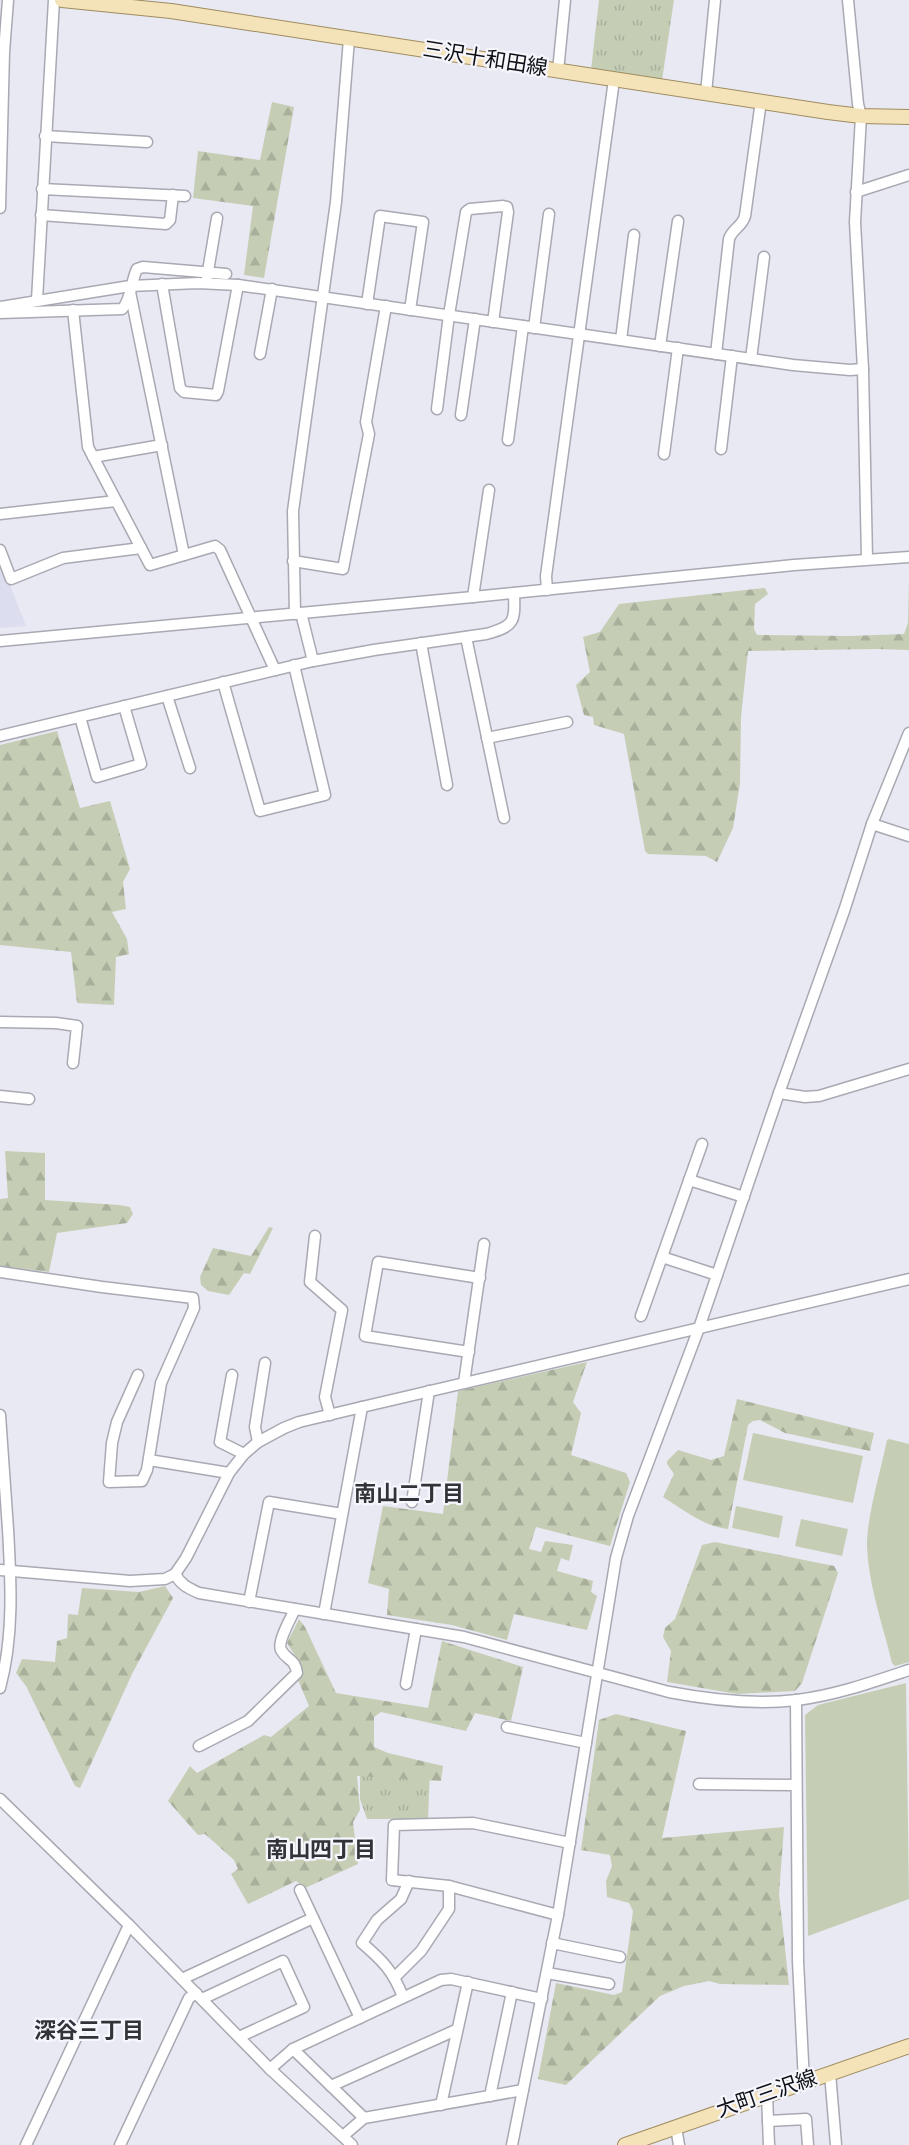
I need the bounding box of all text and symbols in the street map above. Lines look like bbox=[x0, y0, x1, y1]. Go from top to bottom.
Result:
street label: 三沢十和田線 bbox=[421, 37, 549, 83]
district label: 南山二丁目 bbox=[354, 1482, 464, 1509]
district label: 南山四丁目 bbox=[266, 1838, 376, 1865]
district label: 深谷三丁目 bbox=[34, 2019, 144, 2046]
street label: 大町三沢線 bbox=[713, 2065, 821, 2125]

